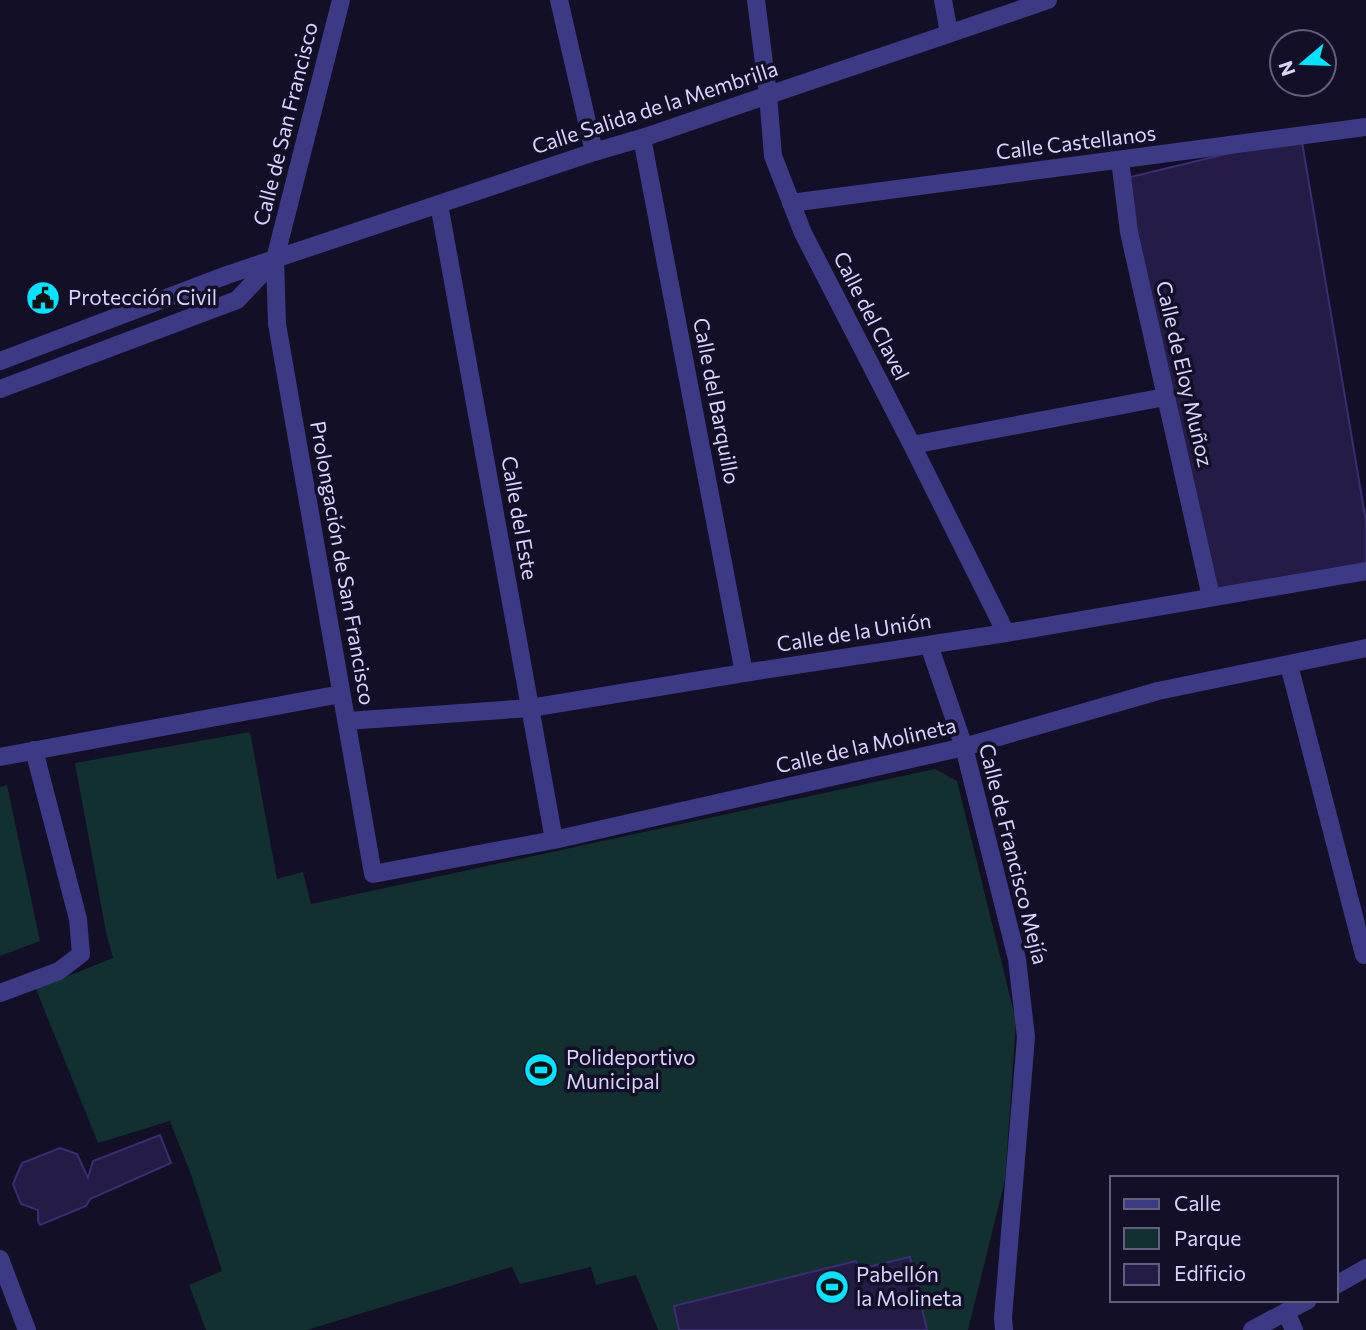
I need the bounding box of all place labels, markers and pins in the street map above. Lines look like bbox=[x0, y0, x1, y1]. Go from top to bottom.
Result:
public building icon: Protección Civil bbox=[24, 279, 62, 317]
place label: Protección Civil bbox=[68, 284, 217, 309]
place label: Polideportivo Municipal bbox=[566, 1044, 696, 1093]
sports icon: Polideportivo Municipal bbox=[522, 1051, 560, 1089]
place label: Pabellón la Molineta bbox=[856, 1261, 962, 1310]
sports icon: Pabellón la Molineta bbox=[813, 1268, 851, 1306]

